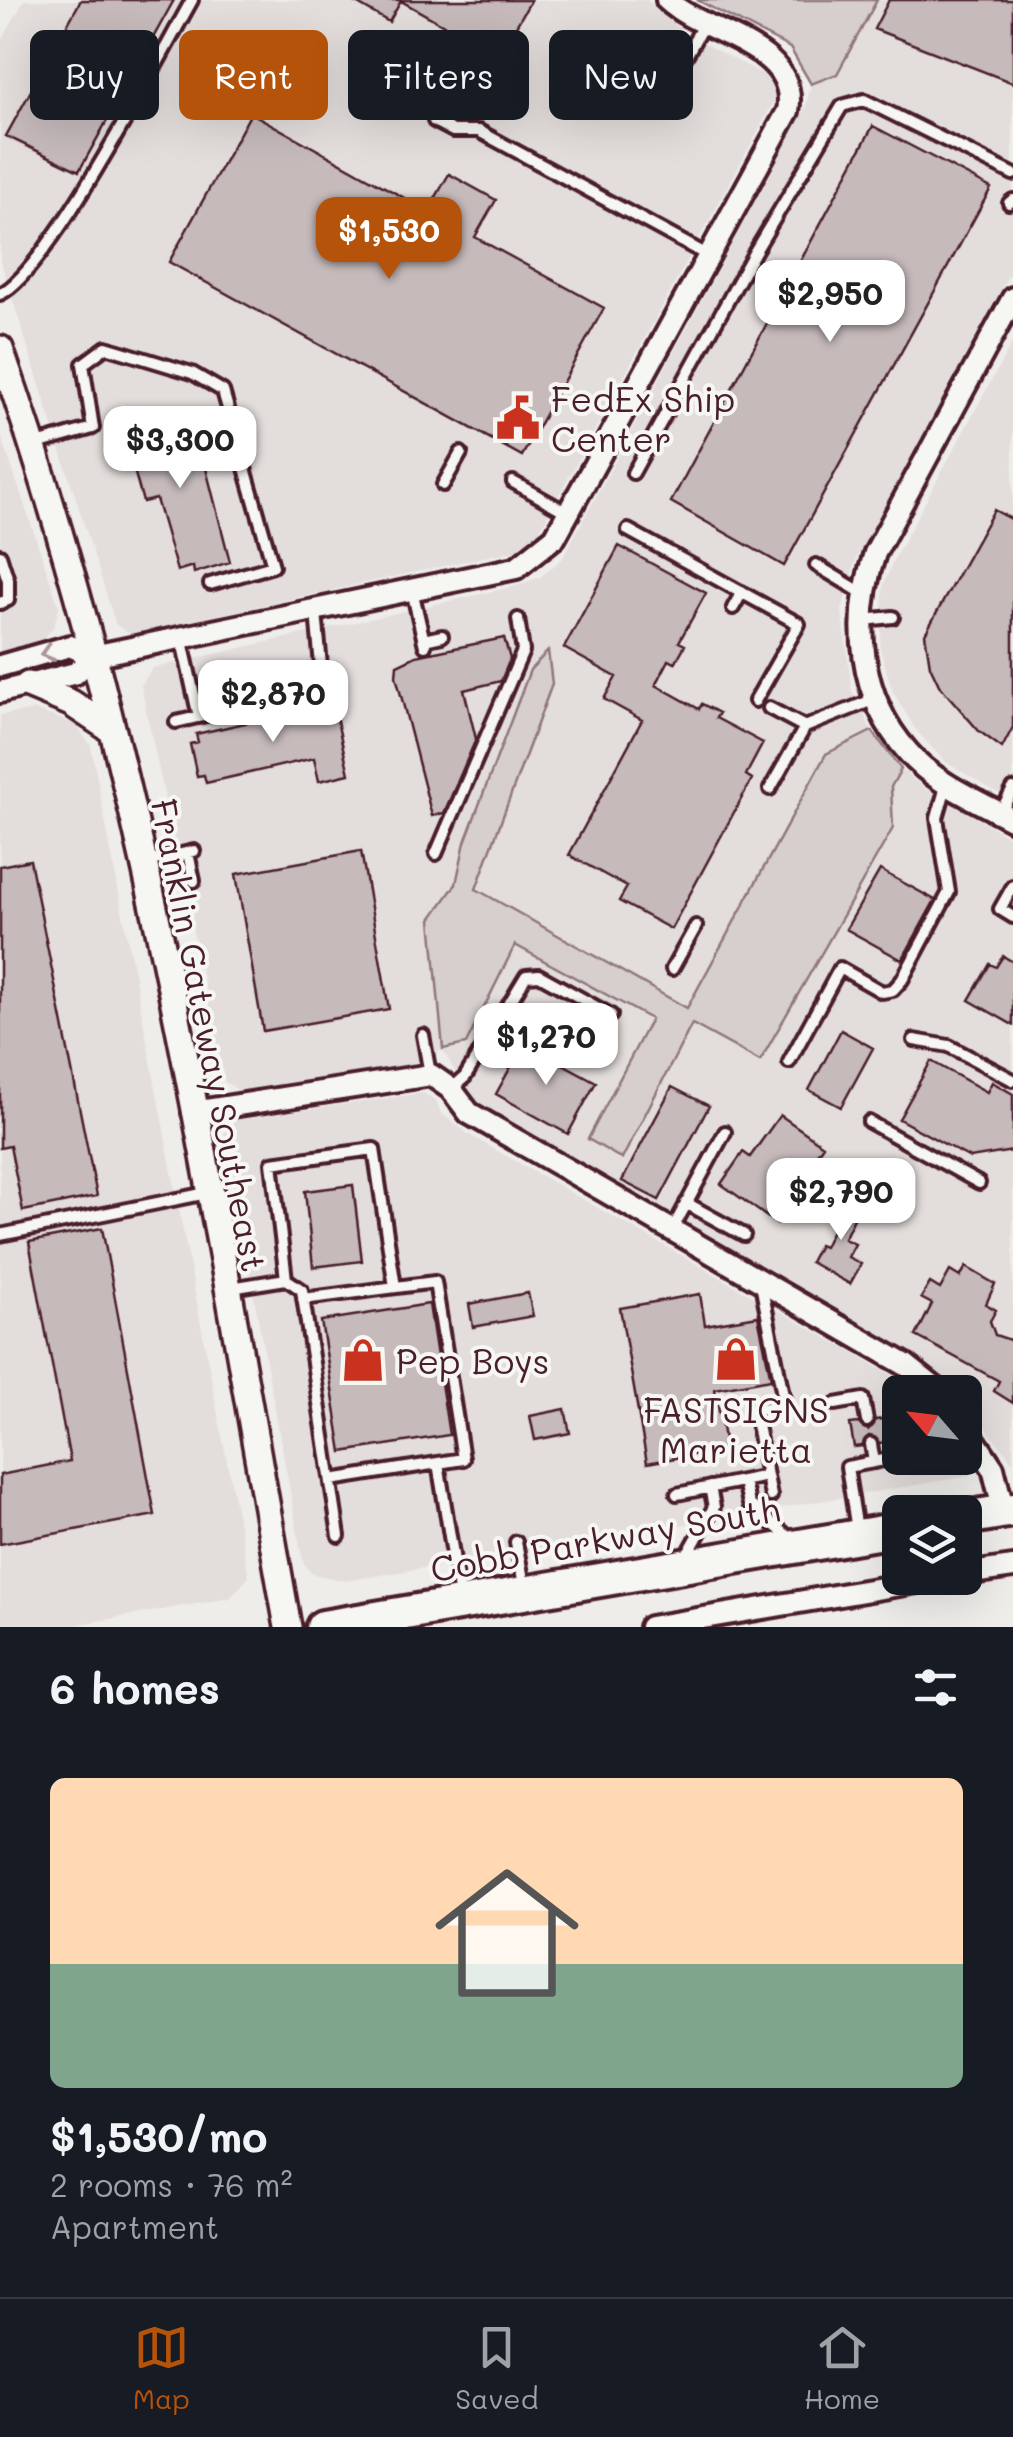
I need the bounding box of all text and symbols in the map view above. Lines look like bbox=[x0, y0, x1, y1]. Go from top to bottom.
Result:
chip: Buy bbox=[30, 30, 159, 120]
chip: Rent bbox=[179, 30, 328, 120]
chip: Filters bbox=[348, 30, 529, 120]
chip: New bbox=[549, 30, 693, 120]
pin: $1,530 bbox=[308, 197, 470, 282]
text: $1,530 bbox=[338, 208, 440, 250]
pin: $2,950 bbox=[749, 260, 911, 345]
text: $2,950 bbox=[777, 271, 883, 313]
place label: FedEx Ship Center bbox=[551, 375, 735, 461]
public building icon: FedEx Ship Center bbox=[494, 394, 542, 442]
pin: $3,300 bbox=[99, 406, 261, 491]
text: $3,300 bbox=[125, 417, 235, 459]
one-way arrow bbox=[39, 641, 56, 662]
pin: $2,870 bbox=[192, 660, 354, 745]
text: $2,870 bbox=[220, 671, 326, 713]
street label: Franklin Gateway Southeast bbox=[142, 795, 278, 1275]
pin: $1,270 bbox=[465, 1003, 627, 1088]
text: $1,270 bbox=[496, 1014, 596, 1056]
pin: $2,790 bbox=[760, 1158, 922, 1243]
text: $2,790 bbox=[788, 1169, 894, 1211]
shop icon: FASTSIGNS Marietta bbox=[712, 1335, 760, 1383]
shop icon: Pep Boys bbox=[339, 1336, 387, 1384]
place label: Pep Boys bbox=[396, 1337, 550, 1383]
north arrow bbox=[882, 1375, 982, 1475]
map controls bbox=[882, 1375, 982, 1595]
place label: FASTSIGNS Marietta bbox=[643, 1386, 829, 1472]
street label: Cobb Parkway South bbox=[427, 1485, 783, 1591]
button: layers bbox=[882, 1495, 982, 1595]
text: 6 homes bbox=[50, 1660, 220, 1715]
icon: filters bbox=[908, 1660, 963, 1715]
icon: home bbox=[417, 1843, 597, 2023]
text: $1,530/mo bbox=[50, 2108, 268, 2163]
text: 2 rooms · 76 m² bbox=[50, 2163, 293, 2205]
text: Apartment bbox=[50, 2205, 219, 2247]
tab: Map bbox=[133, 2320, 190, 2416]
tab: Saved bbox=[455, 2320, 538, 2416]
tab: Home bbox=[804, 2320, 880, 2416]

